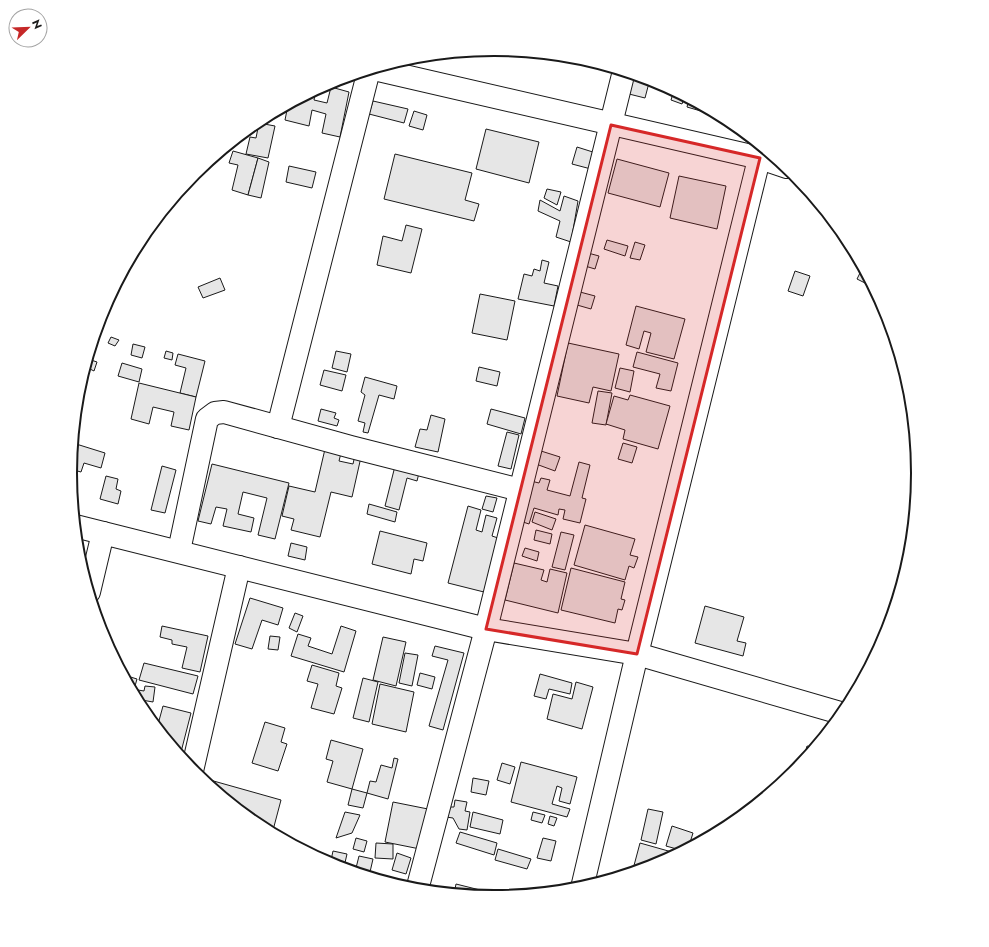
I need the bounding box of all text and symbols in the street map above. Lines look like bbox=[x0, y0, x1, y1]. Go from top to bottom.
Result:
north arrow bbox=[8, 8, 48, 48]
text: N bbox=[28, 17, 46, 31]

